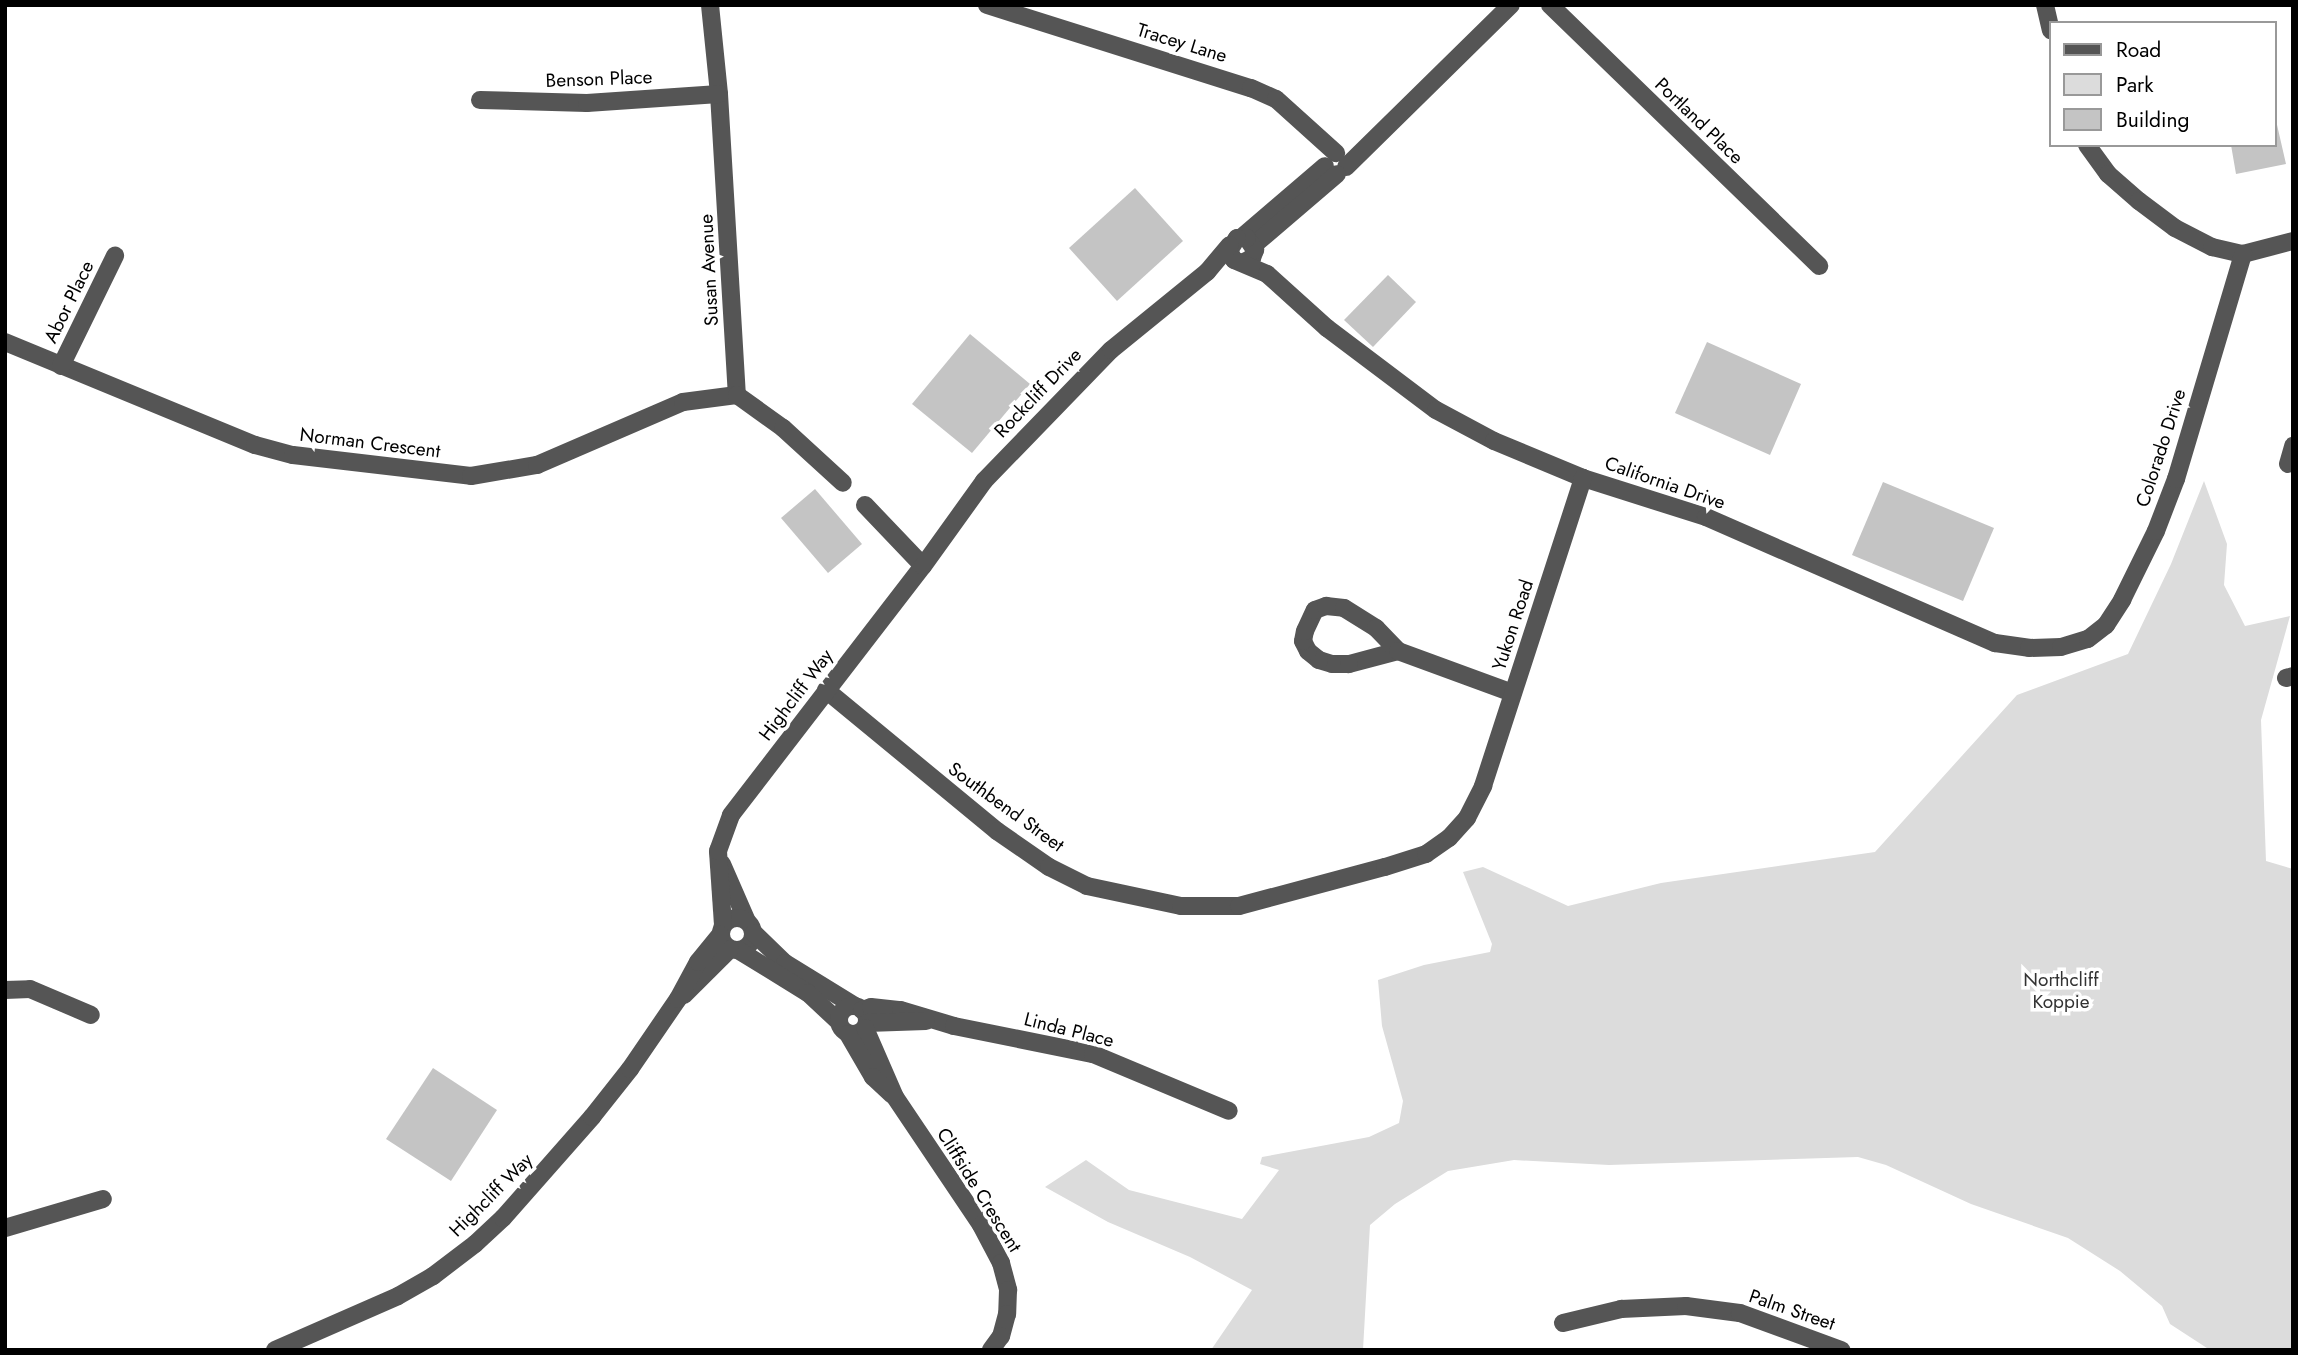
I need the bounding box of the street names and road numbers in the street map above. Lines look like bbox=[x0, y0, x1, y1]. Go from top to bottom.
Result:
street label: Tracey Lane bbox=[1134, 18, 1230, 68]
street label: Benson Place bbox=[545, 66, 653, 92]
street label: Portland Place bbox=[1650, 73, 1748, 169]
street label: Susan Avenue bbox=[695, 213, 723, 327]
street label: Abor Place bbox=[39, 257, 99, 347]
street label: Rockcliff Drive bbox=[990, 344, 1086, 442]
street label: Colorado Drive bbox=[2131, 386, 2191, 510]
street label: Norman Crescent bbox=[298, 423, 442, 463]
street label: California Drive bbox=[1602, 452, 1728, 514]
street label: Yukon Road bbox=[1488, 577, 1538, 673]
street label: Highcliff Way bbox=[754, 645, 838, 745]
street label: Southbend Street bbox=[944, 757, 1068, 857]
street label: Linda Place bbox=[1022, 1008, 1116, 1052]
street label: Cliffside Crescent bbox=[932, 1124, 1026, 1256]
street label: Highcliff Way bbox=[445, 1149, 537, 1241]
street label: Palm Street bbox=[1746, 1285, 1838, 1335]

